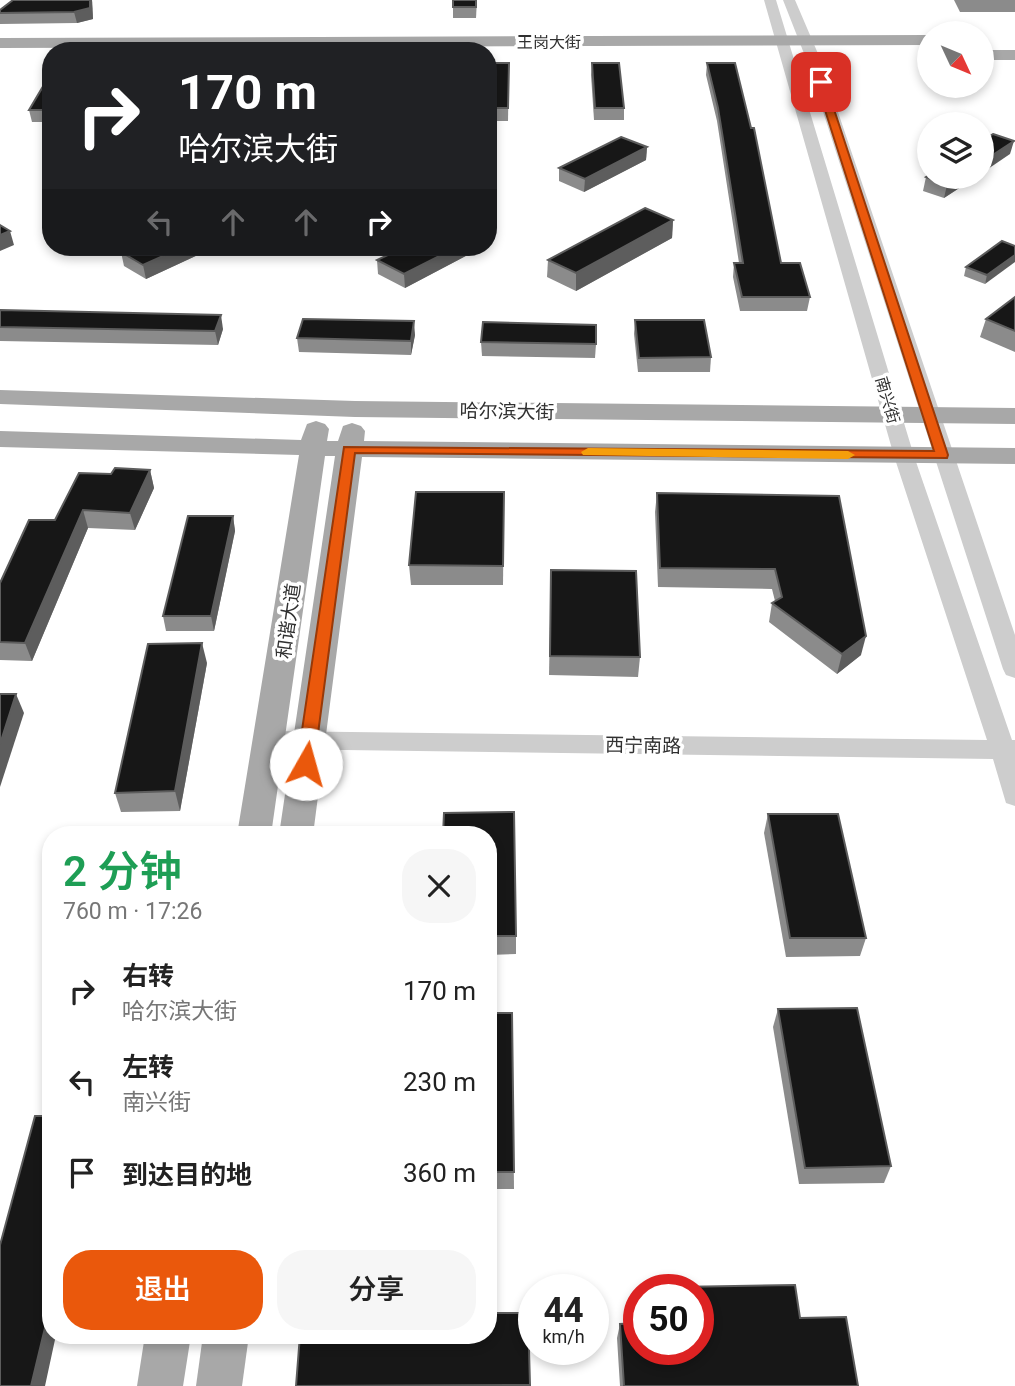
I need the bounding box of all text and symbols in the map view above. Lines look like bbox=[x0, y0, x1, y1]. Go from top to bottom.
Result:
north arrow bbox=[917, 21, 994, 98]
map controls bbox=[917, 21, 994, 189]
street label: 王岗大街 bbox=[517, 33, 581, 52]
pin bbox=[791, 52, 851, 112]
icon: arrive bbox=[802, 63, 840, 101]
text: 170 m bbox=[178, 64, 317, 121]
icon: right bbox=[63, 70, 154, 161]
button: layers bbox=[917, 112, 994, 189]
text: 哈尔滨大街 bbox=[178, 130, 338, 168]
icon: left bbox=[141, 203, 179, 241]
icon: ahead bbox=[214, 203, 252, 241]
icon: ahead bbox=[287, 203, 325, 241]
icon: right bbox=[360, 203, 398, 241]
street label: 南兴街 bbox=[872, 374, 903, 426]
street label: 哈尔滨大街 bbox=[459, 399, 555, 424]
street label: 和谐大道 bbox=[272, 582, 305, 660]
position arrow bbox=[269, 727, 343, 801]
street label: 西宁南路 bbox=[605, 733, 681, 758]
text: 2 分钟 bbox=[63, 847, 181, 896]
button: close bbox=[402, 849, 476, 923]
text: 760 m · 17:26 bbox=[63, 898, 202, 925]
text: 右转 bbox=[122, 961, 174, 991]
icon: right bbox=[63, 972, 101, 1010]
text: 170 m bbox=[403, 976, 476, 1006]
text: 哈尔滨大街 bbox=[122, 998, 237, 1025]
text: 左转 bbox=[122, 1052, 174, 1082]
icon: left bbox=[63, 1063, 101, 1101]
text: 230 m bbox=[403, 1067, 476, 1097]
text: 南兴街 bbox=[122, 1089, 191, 1116]
icon: arrive bbox=[63, 1154, 101, 1192]
text: 360 m bbox=[403, 1158, 476, 1188]
text: 到达目的地 bbox=[122, 1160, 252, 1190]
button: 退出 bbox=[63, 1250, 263, 1330]
button: 分享 bbox=[277, 1250, 476, 1330]
speed limit sign: 50 bbox=[623, 1274, 714, 1365]
text: 44 bbox=[543, 1290, 584, 1331]
text: km/h bbox=[542, 1326, 585, 1347]

